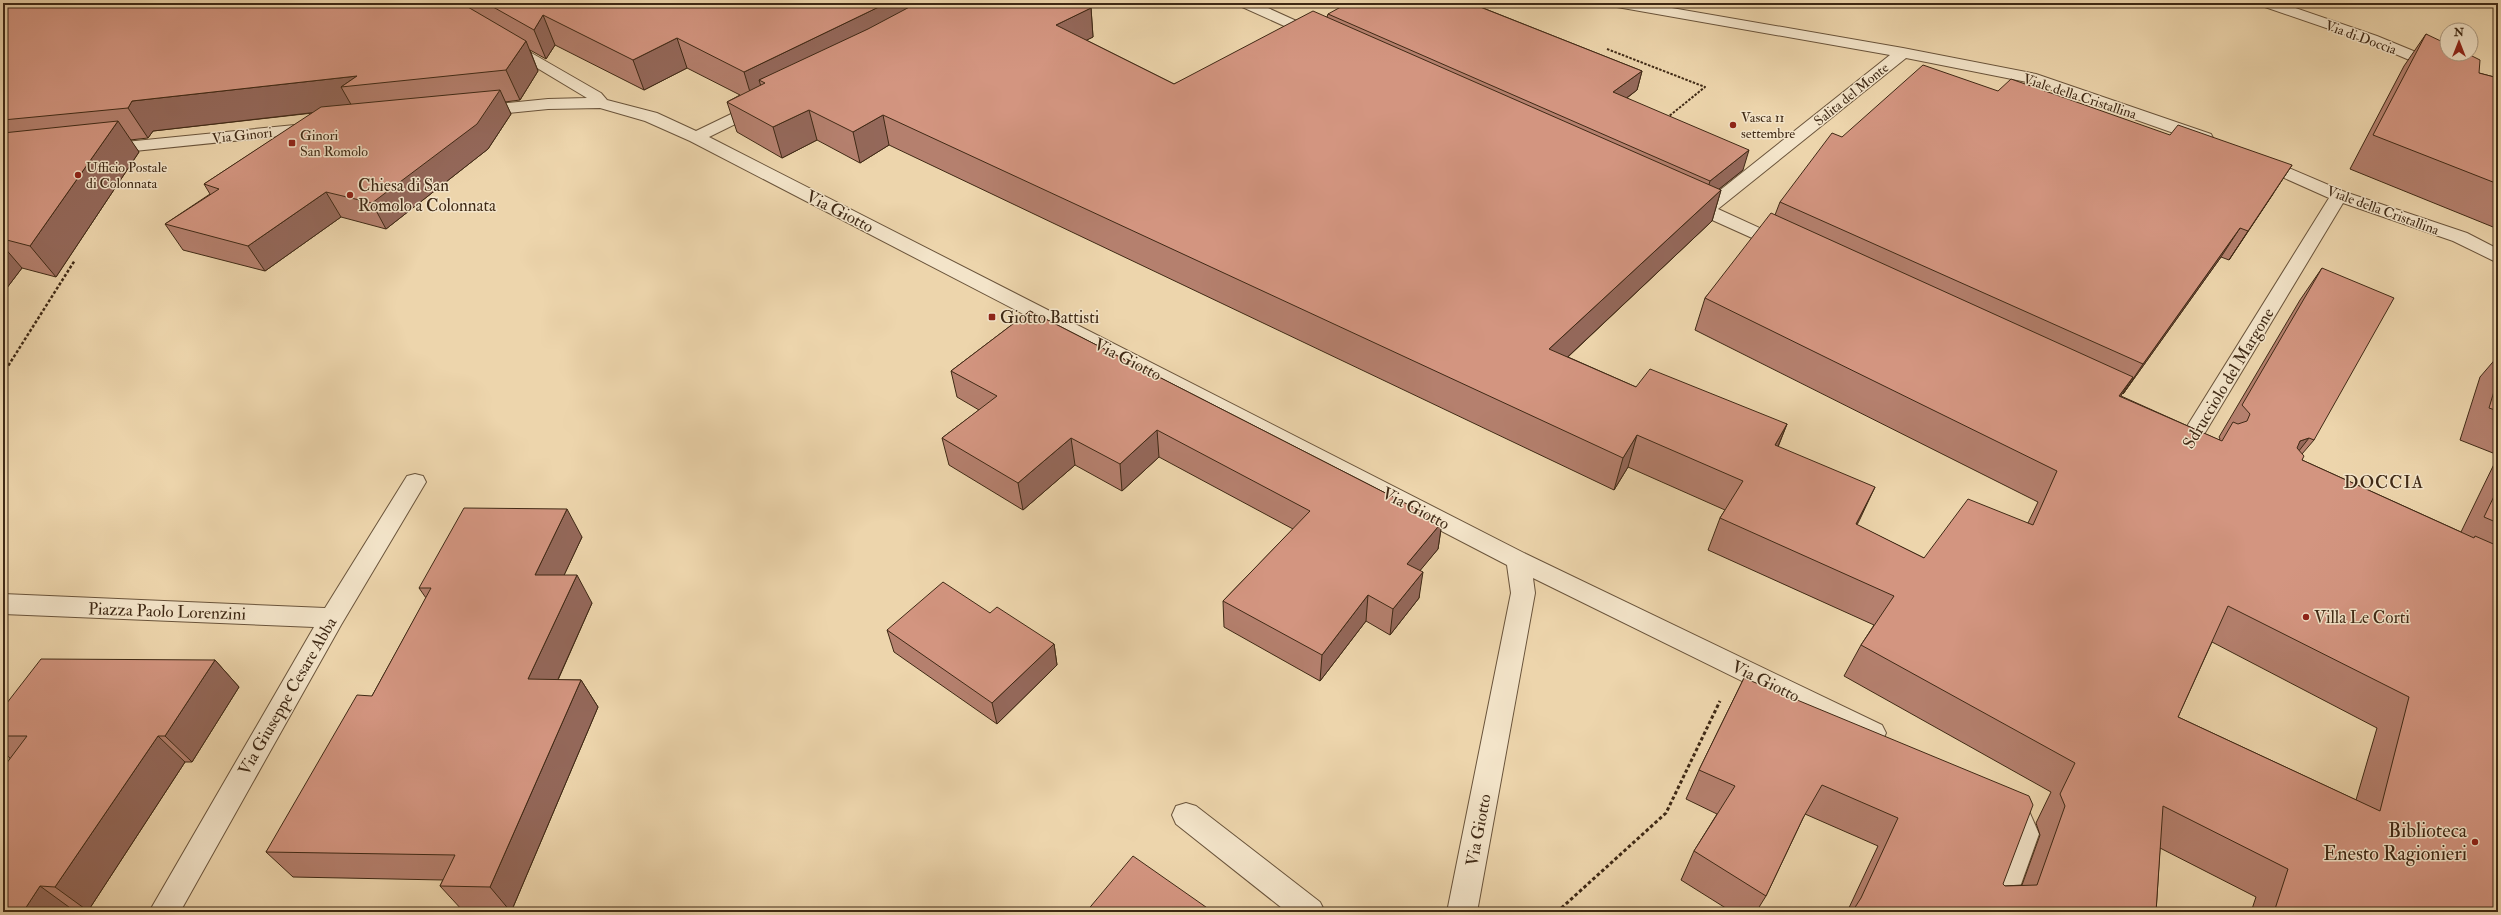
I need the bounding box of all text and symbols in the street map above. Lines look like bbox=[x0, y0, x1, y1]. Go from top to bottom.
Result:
street label: Via di Doccia bbox=[2323, 17, 2399, 58]
north arrow bbox=[2439, 22, 2479, 62]
text: N bbox=[2453, 26, 2465, 39]
street label: Salita del Monte bbox=[1811, 59, 1892, 130]
street label: Viale della Cristallina bbox=[2021, 70, 2139, 123]
place label: Vasca 11 settembre bbox=[1741, 109, 1795, 142]
marker: Vasca 11 settembre bbox=[1728, 120, 1738, 130]
street label: Via Ginori bbox=[211, 124, 273, 147]
place label: Ginori San Romolo bbox=[300, 127, 368, 160]
marker: Ginori San Romolo bbox=[287, 138, 297, 148]
place label: Ufficio Postale di Colonnata bbox=[86, 159, 167, 192]
marker: Ufficio Postale di Colonnata bbox=[73, 170, 83, 180]
place label: Chiesa di San Romolo a Colonnata bbox=[358, 175, 497, 216]
street label: Viale della Cristallina bbox=[2324, 182, 2442, 239]
street label: Via Giotto bbox=[802, 185, 877, 237]
marker: Chiesa di San Romolo a Colonnata bbox=[345, 190, 355, 200]
street label: Sdrucciolo del Margone bbox=[2178, 304, 2279, 453]
place label: Giotto Battisti bbox=[1000, 307, 1100, 328]
marker: Giotto Battisti bbox=[987, 312, 997, 322]
street label: Via Giotto bbox=[1090, 333, 1165, 385]
district label: DOCCIA bbox=[2344, 471, 2424, 494]
street label: Via Giotto bbox=[1378, 482, 1453, 534]
street label: Piazza Paolo Lorenzini bbox=[88, 598, 247, 625]
place label: Villa Le Corti bbox=[2314, 607, 2410, 628]
marker: Villa Le Corti bbox=[2301, 612, 2311, 622]
street label: Via Giuseppe Cesare Abba bbox=[234, 613, 343, 780]
street label: Via Giotto bbox=[1728, 656, 1803, 707]
street label: Via Giotto bbox=[1461, 792, 1496, 868]
place label: Biblioteca Enesto Ragionieri bbox=[2323, 818, 2468, 866]
marker: Biblioteca Enesto Ragionieri bbox=[2470, 837, 2480, 847]

